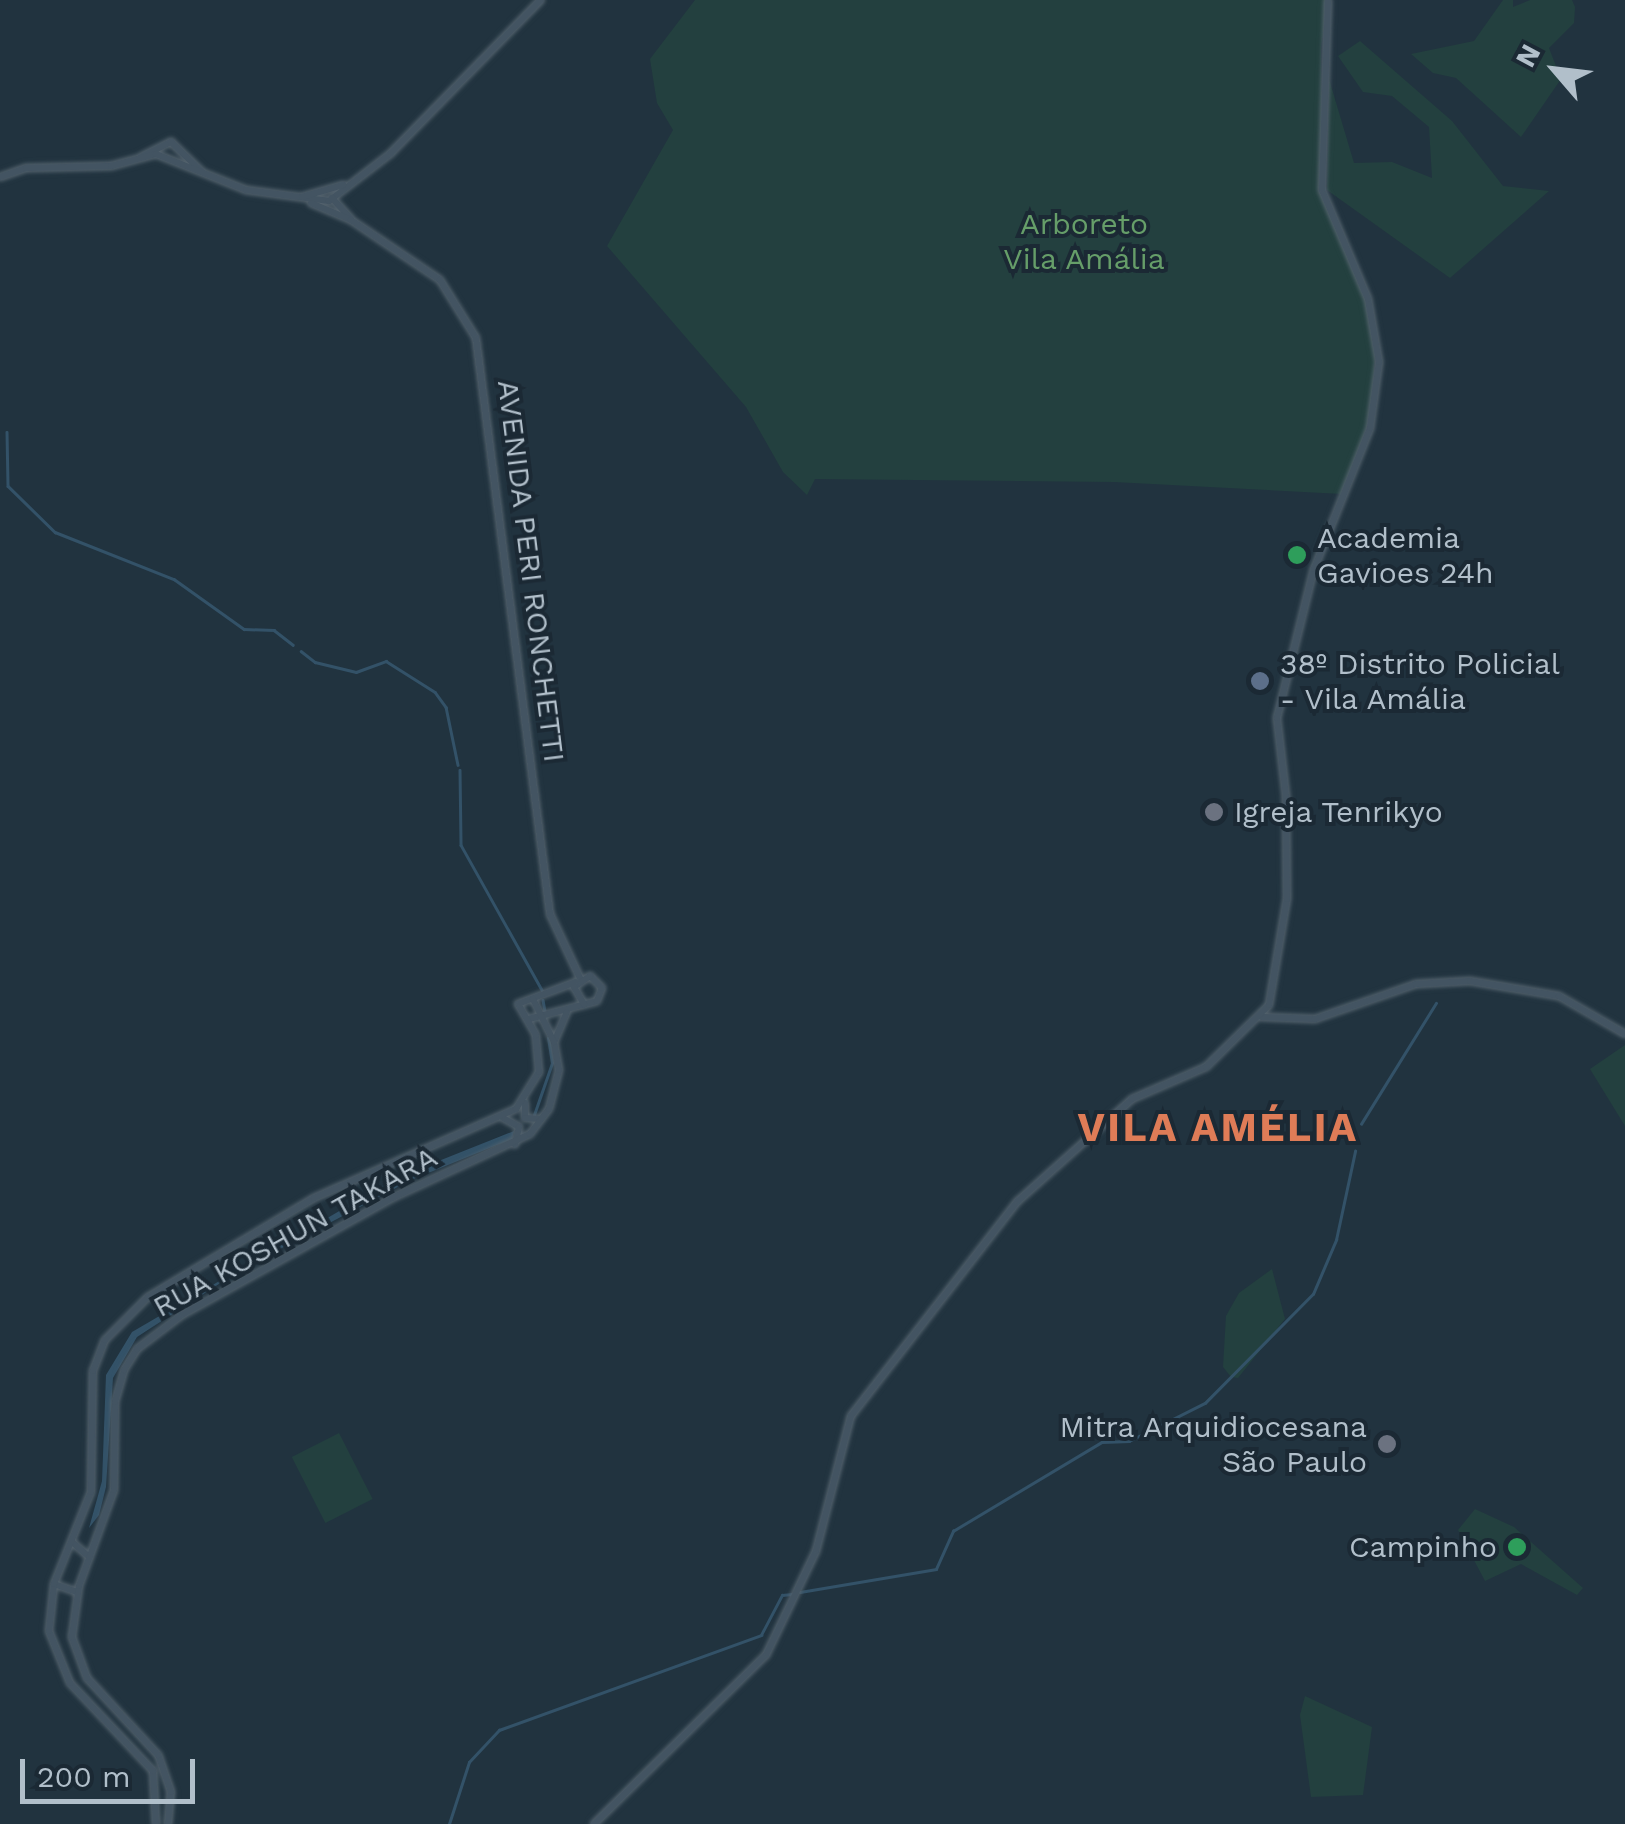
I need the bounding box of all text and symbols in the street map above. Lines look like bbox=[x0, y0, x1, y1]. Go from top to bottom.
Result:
north arrow bbox=[1505, 20, 1605, 120]
text: N bbox=[1509, 39, 1548, 73]
park label: Arboreto Vila Amália bbox=[1002, 206, 1166, 276]
street label: AVENIDA PERI RONCHETTI bbox=[490, 377, 572, 765]
place label: Academia Gavioes 24h bbox=[1317, 520, 1494, 590]
marker: Academia Gavioes 24h bbox=[1286, 544, 1308, 566]
place label: 38º Distrito Policial - Vila Amália bbox=[1280, 646, 1560, 716]
marker: 38º Distrito Policial - Vila Amália bbox=[1249, 670, 1271, 692]
place label: Igreja Tenrikyo bbox=[1234, 794, 1444, 830]
marker: Igreja Tenrikyo bbox=[1203, 801, 1225, 823]
district label: VILA AMÉLIA bbox=[1077, 1104, 1359, 1152]
street label: RUA KOSHUN TAKARA bbox=[146, 1138, 444, 1326]
place label: Mitra Arquidiocesana São Paulo bbox=[1058, 1409, 1367, 1480]
marker: Mitra Arquidiocesana São Paulo bbox=[1376, 1433, 1398, 1455]
place label: Campinho bbox=[1349, 1529, 1497, 1565]
marker: Campinho bbox=[1506, 1536, 1528, 1558]
scale bar bbox=[25, 1739, 200, 1801]
text: 200 m bbox=[37, 1759, 131, 1794]

